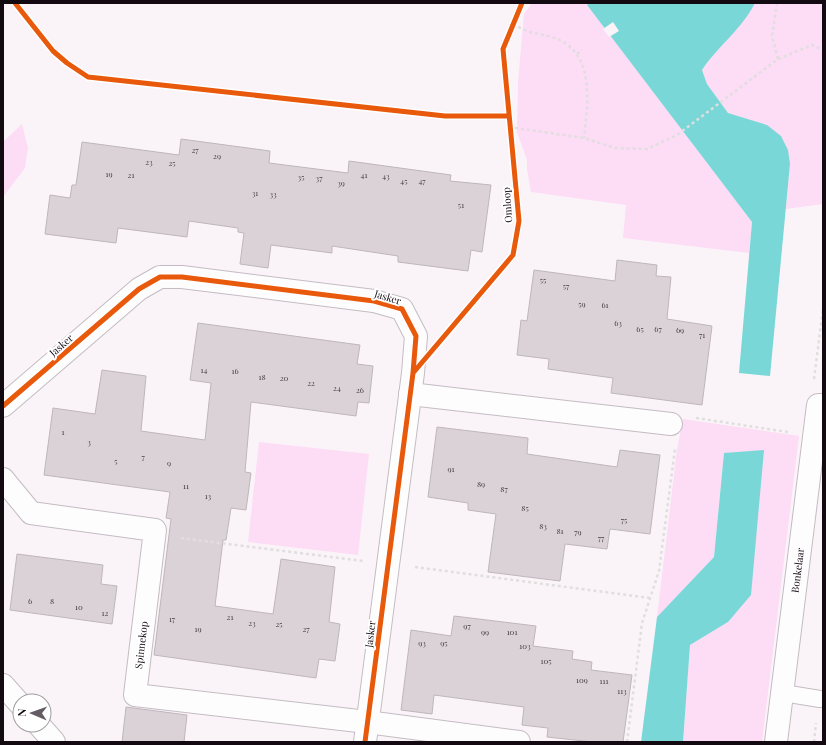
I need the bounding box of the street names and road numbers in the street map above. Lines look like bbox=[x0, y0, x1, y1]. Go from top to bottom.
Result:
street label: Omloop bbox=[499, 186, 515, 223]
street label: Jasker bbox=[372, 286, 404, 308]
street label: Jasker bbox=[45, 330, 76, 360]
street label: Bonkelaar bbox=[788, 546, 807, 594]
street label: Jasker bbox=[361, 619, 379, 649]
street label: Spinnekop bbox=[131, 620, 151, 670]

